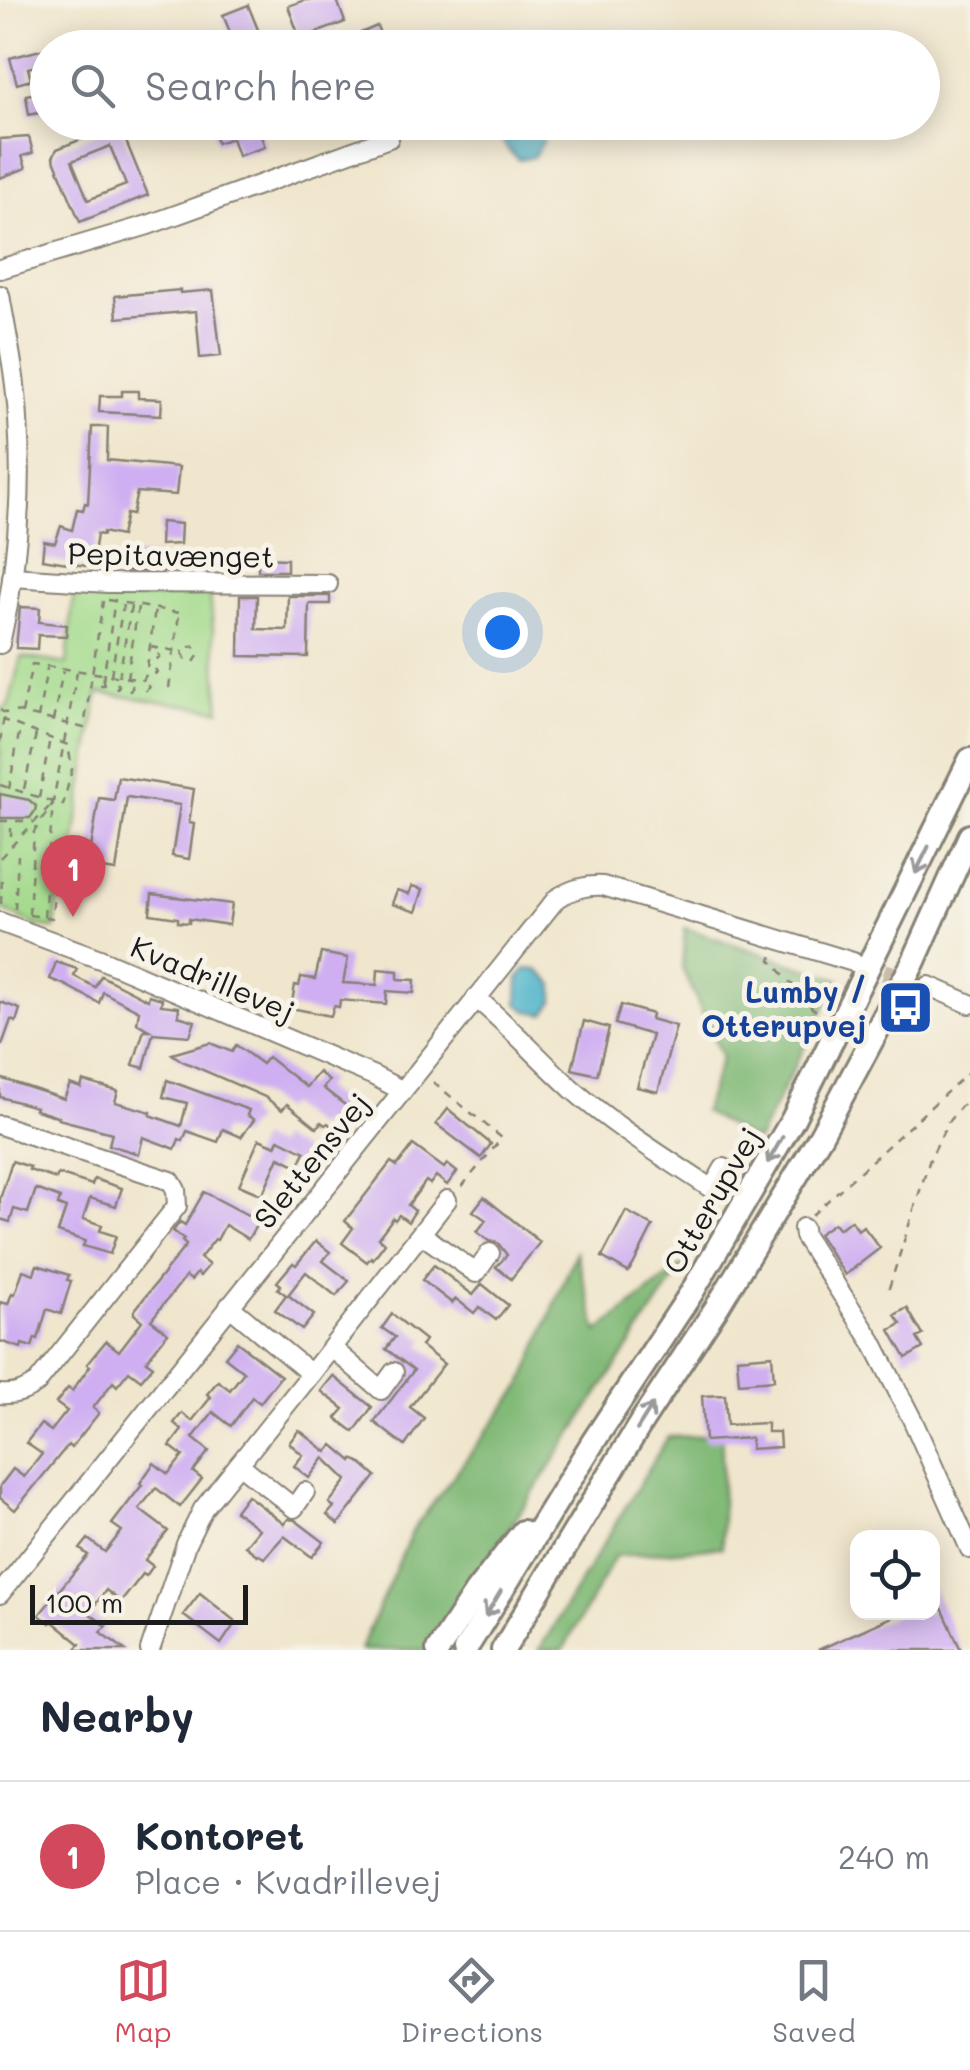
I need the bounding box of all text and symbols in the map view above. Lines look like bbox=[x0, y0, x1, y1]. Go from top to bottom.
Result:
search box bbox=[30, 30, 940, 140]
icon: search bbox=[65, 58, 120, 113]
text: Search here bbox=[145, 60, 376, 110]
street label: Pepitavænget bbox=[67, 532, 275, 576]
your location bbox=[477, 607, 528, 658]
pin: 1 bbox=[40, 834, 106, 917]
one-way arrow bbox=[912, 844, 931, 874]
street label: Kvadrillevej bbox=[125, 926, 301, 1030]
place label: Lumby / Otterupvej bbox=[701, 971, 867, 1045]
bus stop icon: Lumby / Otterupvej bbox=[876, 978, 936, 1038]
street label: Slettensvej bbox=[244, 1084, 378, 1236]
street label: Otterupvej bbox=[653, 1119, 769, 1281]
one-way arrow bbox=[765, 1135, 785, 1164]
one-way arrow bbox=[634, 1404, 655, 1432]
map controls bbox=[850, 1530, 940, 1620]
button: locate bbox=[850, 1530, 940, 1620]
scale bar bbox=[30, 1580, 248, 1624]
text: 100 m bbox=[45, 1584, 123, 1620]
one-way arrow bbox=[483, 1589, 504, 1618]
text: Nearby bbox=[40, 1688, 194, 1743]
text: Kontoret bbox=[135, 1810, 304, 1860]
text: 1 bbox=[65, 1835, 80, 1877]
text: 240 m bbox=[838, 1835, 930, 1877]
text: Place · Kvadrillevej bbox=[135, 1860, 441, 1902]
tab: Map bbox=[115, 1953, 172, 2049]
tab: Directions bbox=[401, 1953, 543, 2049]
tab: Saved bbox=[772, 1953, 855, 2049]

